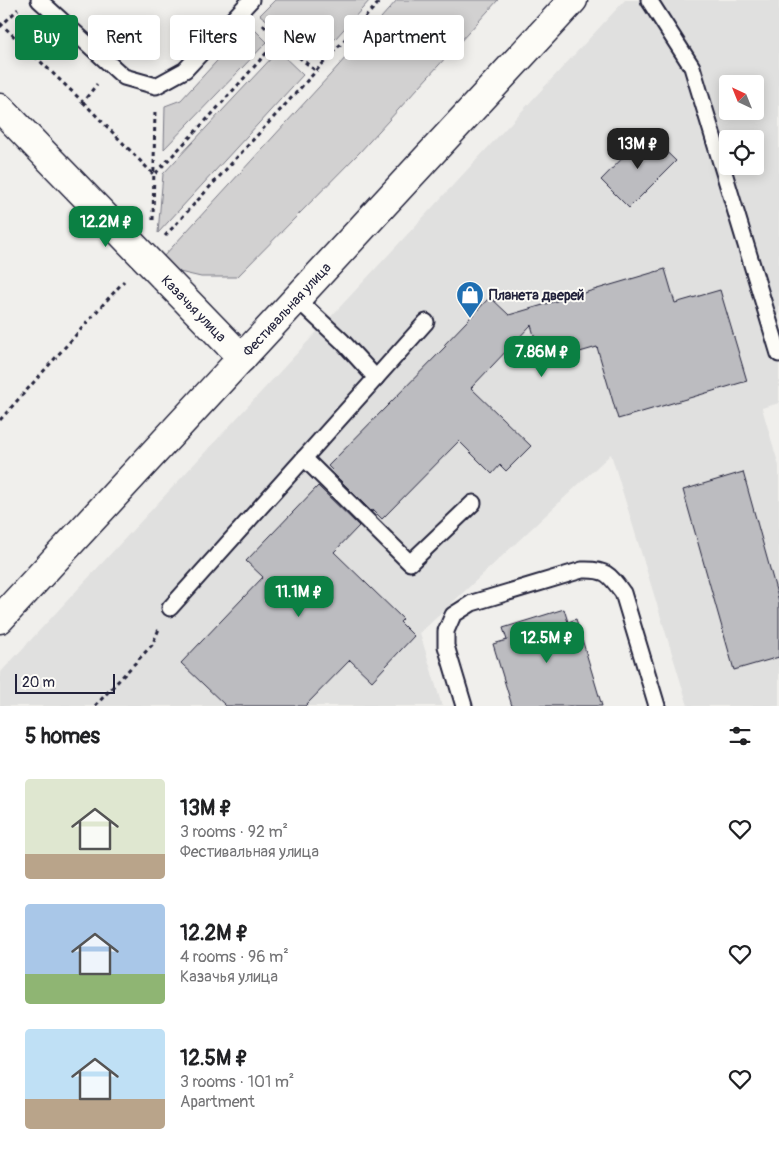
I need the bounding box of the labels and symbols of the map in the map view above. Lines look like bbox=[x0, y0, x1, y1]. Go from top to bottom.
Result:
north arrow bbox=[719, 75, 764, 120]
pin: 13M ₽ bbox=[603, 128, 673, 170]
pin: 12.2M ₽ bbox=[60, 206, 152, 248]
street label: Фестивальная улица bbox=[239, 259, 335, 360]
street label: Казачья улица bbox=[158, 272, 230, 346]
shop icon: Планета дверей bbox=[455, 280, 485, 319]
place label: Планета дверей bbox=[489, 287, 584, 304]
pin: 7.86M ₽ bbox=[496, 336, 588, 378]
pin: 11.1M ₽ bbox=[253, 576, 345, 618]
pin: 12.5M ₽ bbox=[501, 622, 593, 664]
scale bar bbox=[15, 671, 115, 694]

